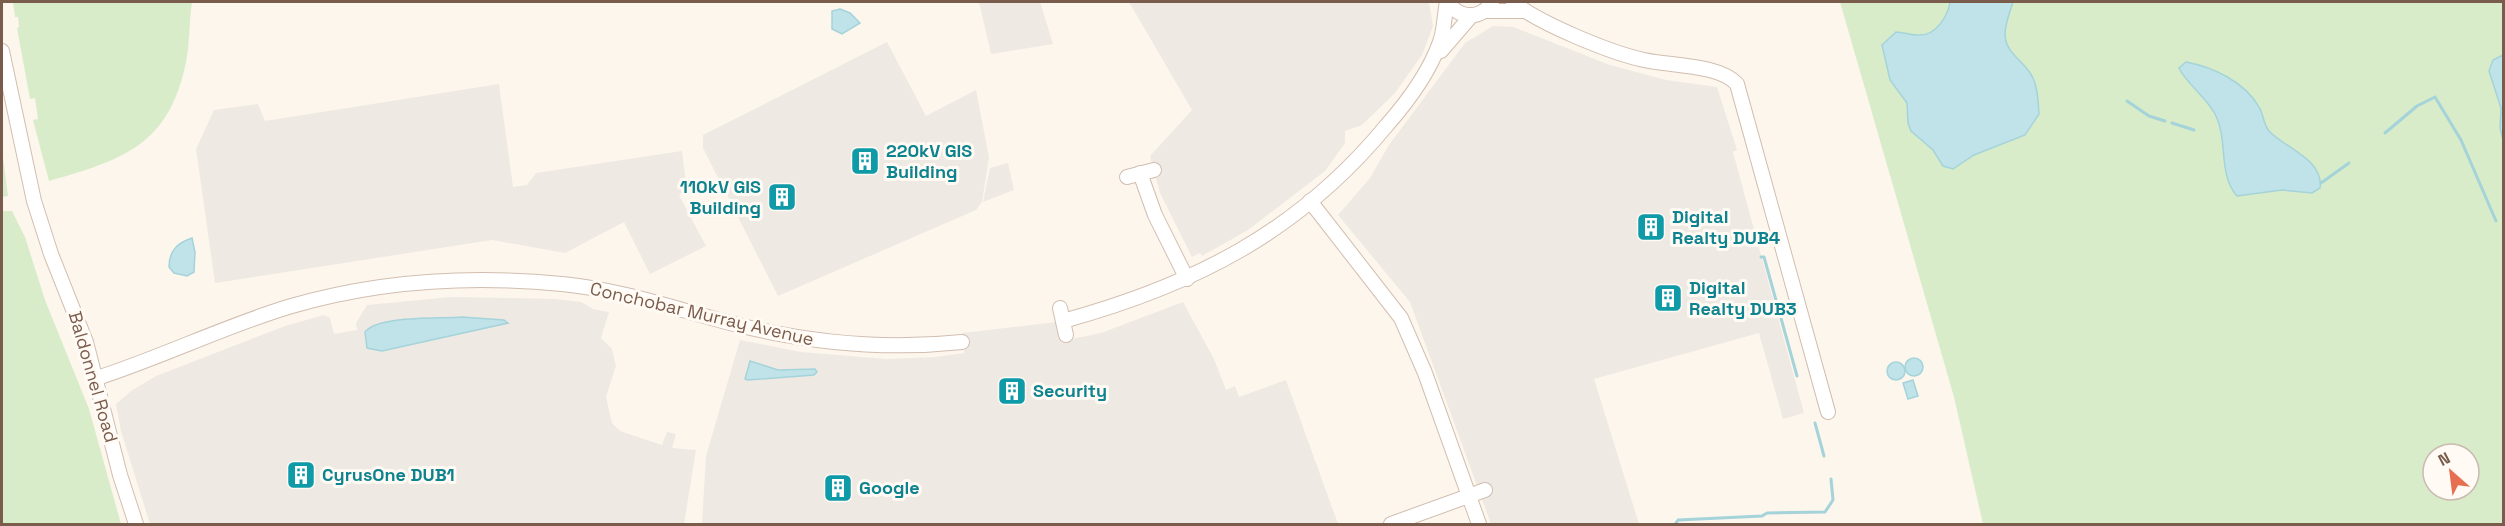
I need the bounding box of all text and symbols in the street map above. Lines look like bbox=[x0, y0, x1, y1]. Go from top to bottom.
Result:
place label: 220kV GIS Building bbox=[886, 139, 972, 183]
building icon: 220kV GIS Building bbox=[849, 145, 881, 177]
place label: 110kV GIS Building bbox=[680, 175, 761, 219]
building icon: 110kV GIS Building bbox=[766, 181, 798, 213]
place label: Digital Realty DUB4 bbox=[1672, 205, 1781, 249]
building icon: Digital Realty DUB4 bbox=[1635, 211, 1667, 243]
place label: Digital Realty DUB3 bbox=[1689, 276, 1797, 320]
street label: Conchobar Murray Avenue bbox=[588, 277, 816, 350]
building icon: Digital Realty DUB3 bbox=[1652, 282, 1684, 314]
street label: Baldonnel Road bbox=[64, 309, 123, 445]
building icon: Security bbox=[996, 375, 1028, 407]
place label: Security bbox=[1033, 379, 1107, 402]
north arrow bbox=[2421, 442, 2481, 502]
text: N bbox=[2435, 447, 2454, 471]
building icon: CyrusOne DUB1 bbox=[285, 459, 317, 491]
place label: CyrusOne DUB1 bbox=[322, 463, 455, 486]
building icon: Google bbox=[822, 472, 854, 504]
place label: Google bbox=[859, 476, 920, 499]

